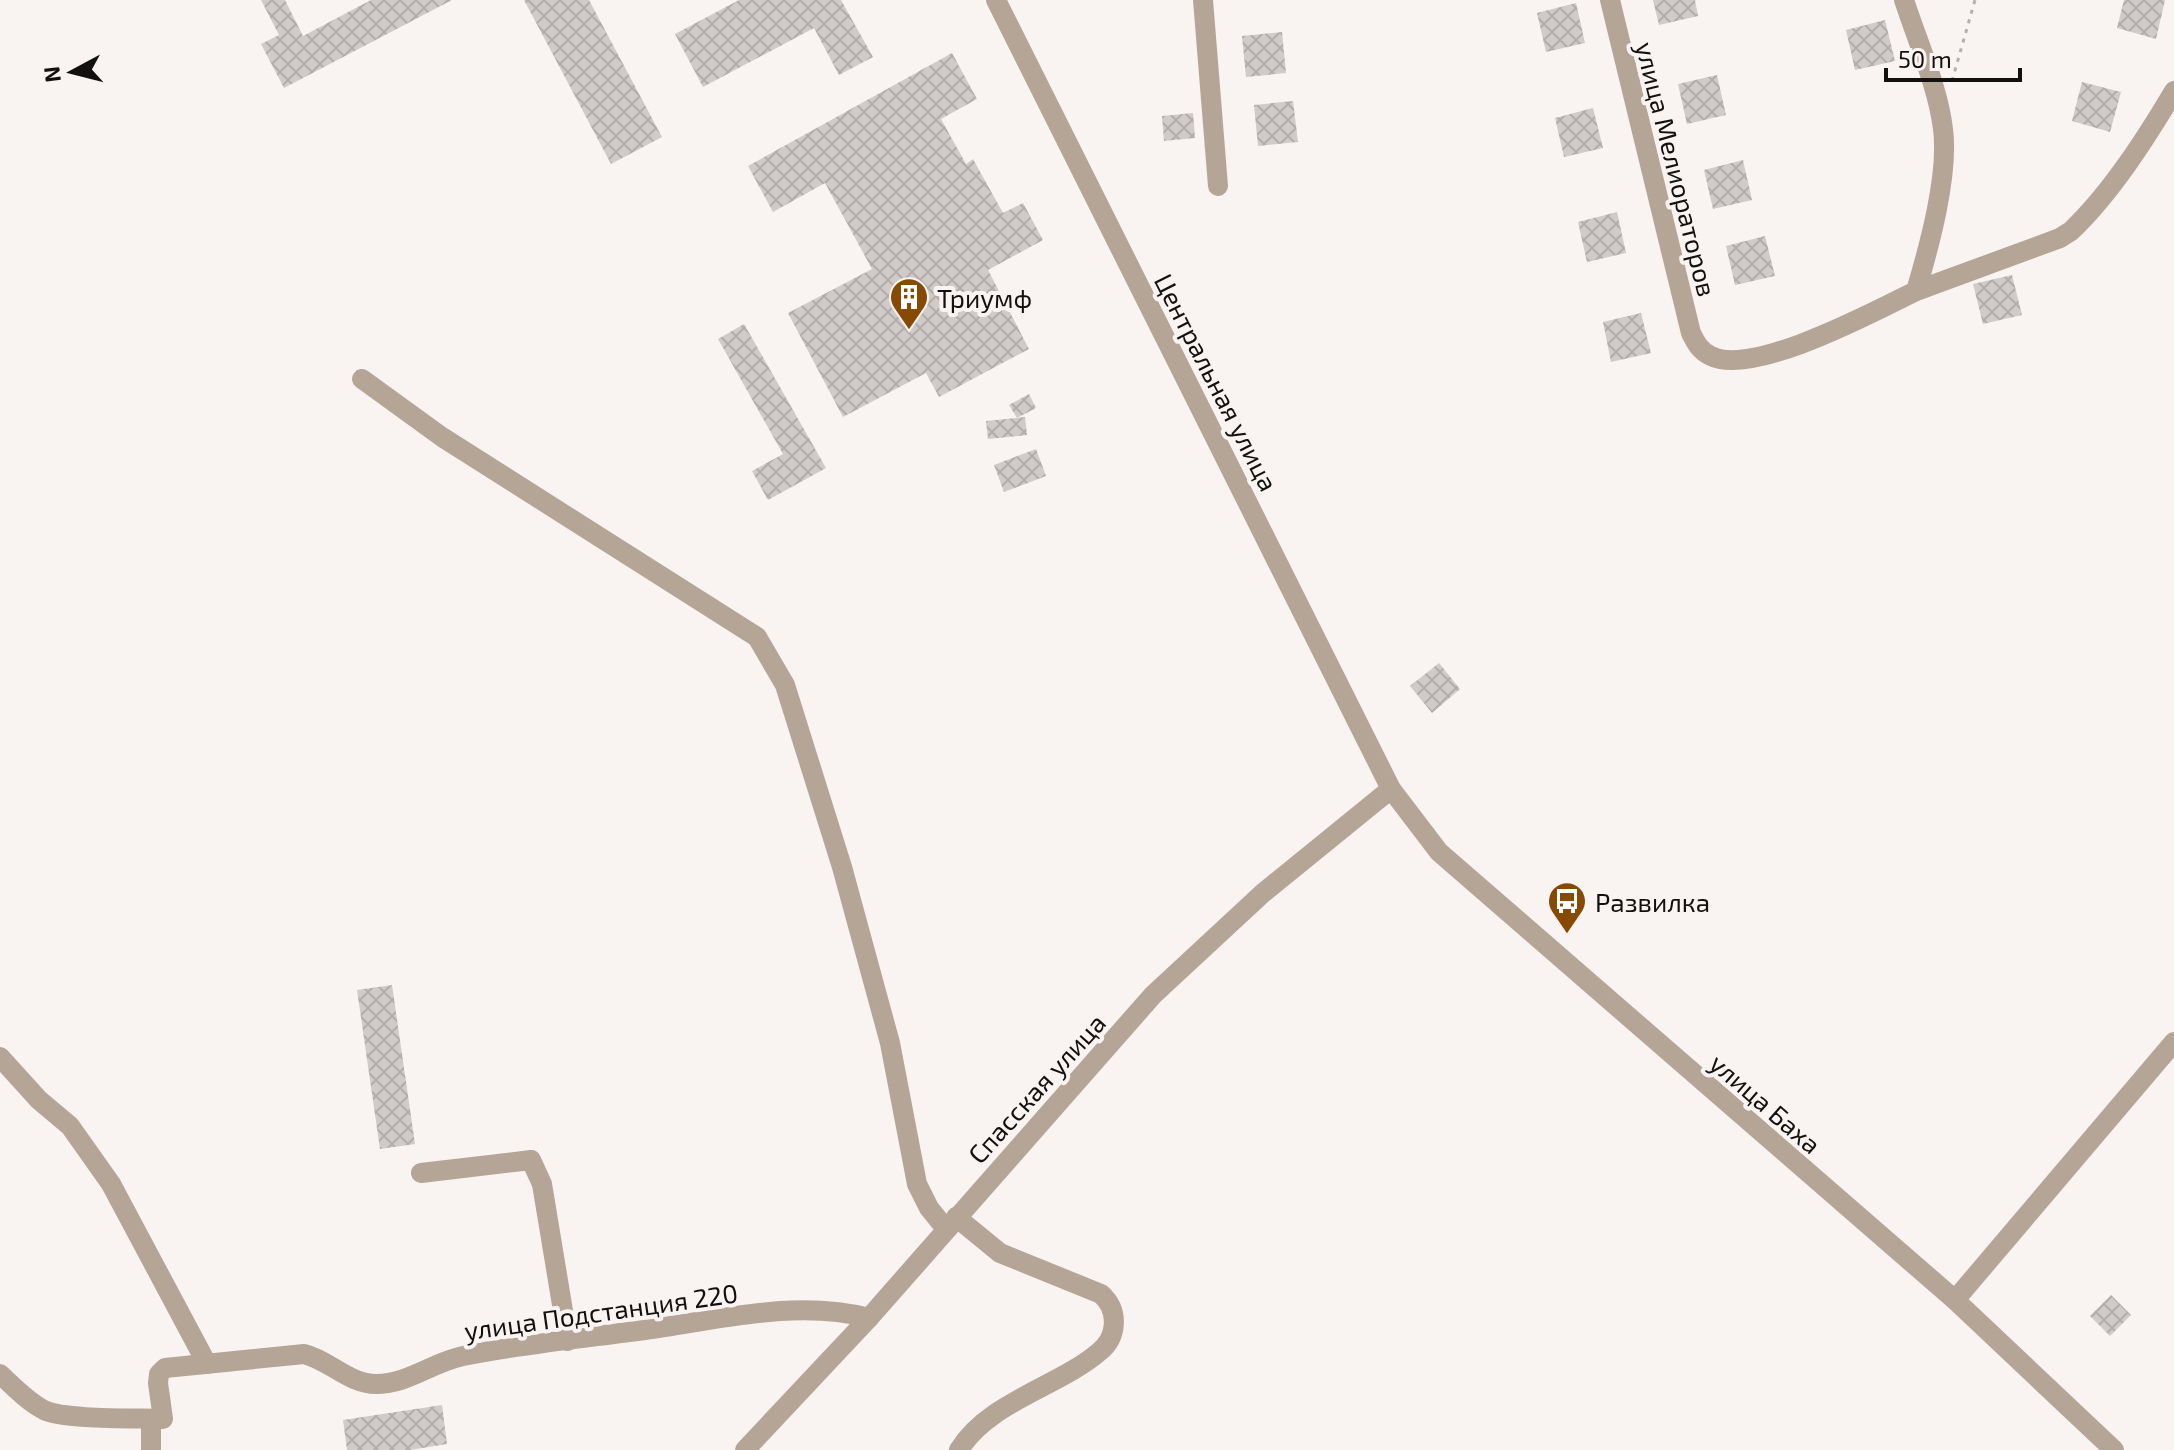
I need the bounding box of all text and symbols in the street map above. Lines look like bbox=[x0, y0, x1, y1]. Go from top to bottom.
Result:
north arrow bbox=[32, 32, 112, 112]
scale bar bbox=[1886, 32, 2020, 82]
street label: улица Мелиораторов bbox=[1629, 38, 1724, 300]
text: 50 m bbox=[1898, 44, 1952, 73]
text: N bbox=[37, 65, 65, 84]
street label: Центральная улица bbox=[1148, 268, 1285, 496]
building icon: Триумф bbox=[888, 276, 930, 331]
place label: Триумф bbox=[937, 282, 1032, 314]
bus stop icon: Развилка bbox=[1546, 880, 1588, 935]
place label: Развилка bbox=[1595, 886, 1710, 917]
street label: Спасская улица bbox=[961, 1007, 1112, 1170]
street label: улица Баха bbox=[1704, 1047, 1828, 1160]
street label: улица Подстанция 220 bbox=[462, 1276, 740, 1347]

